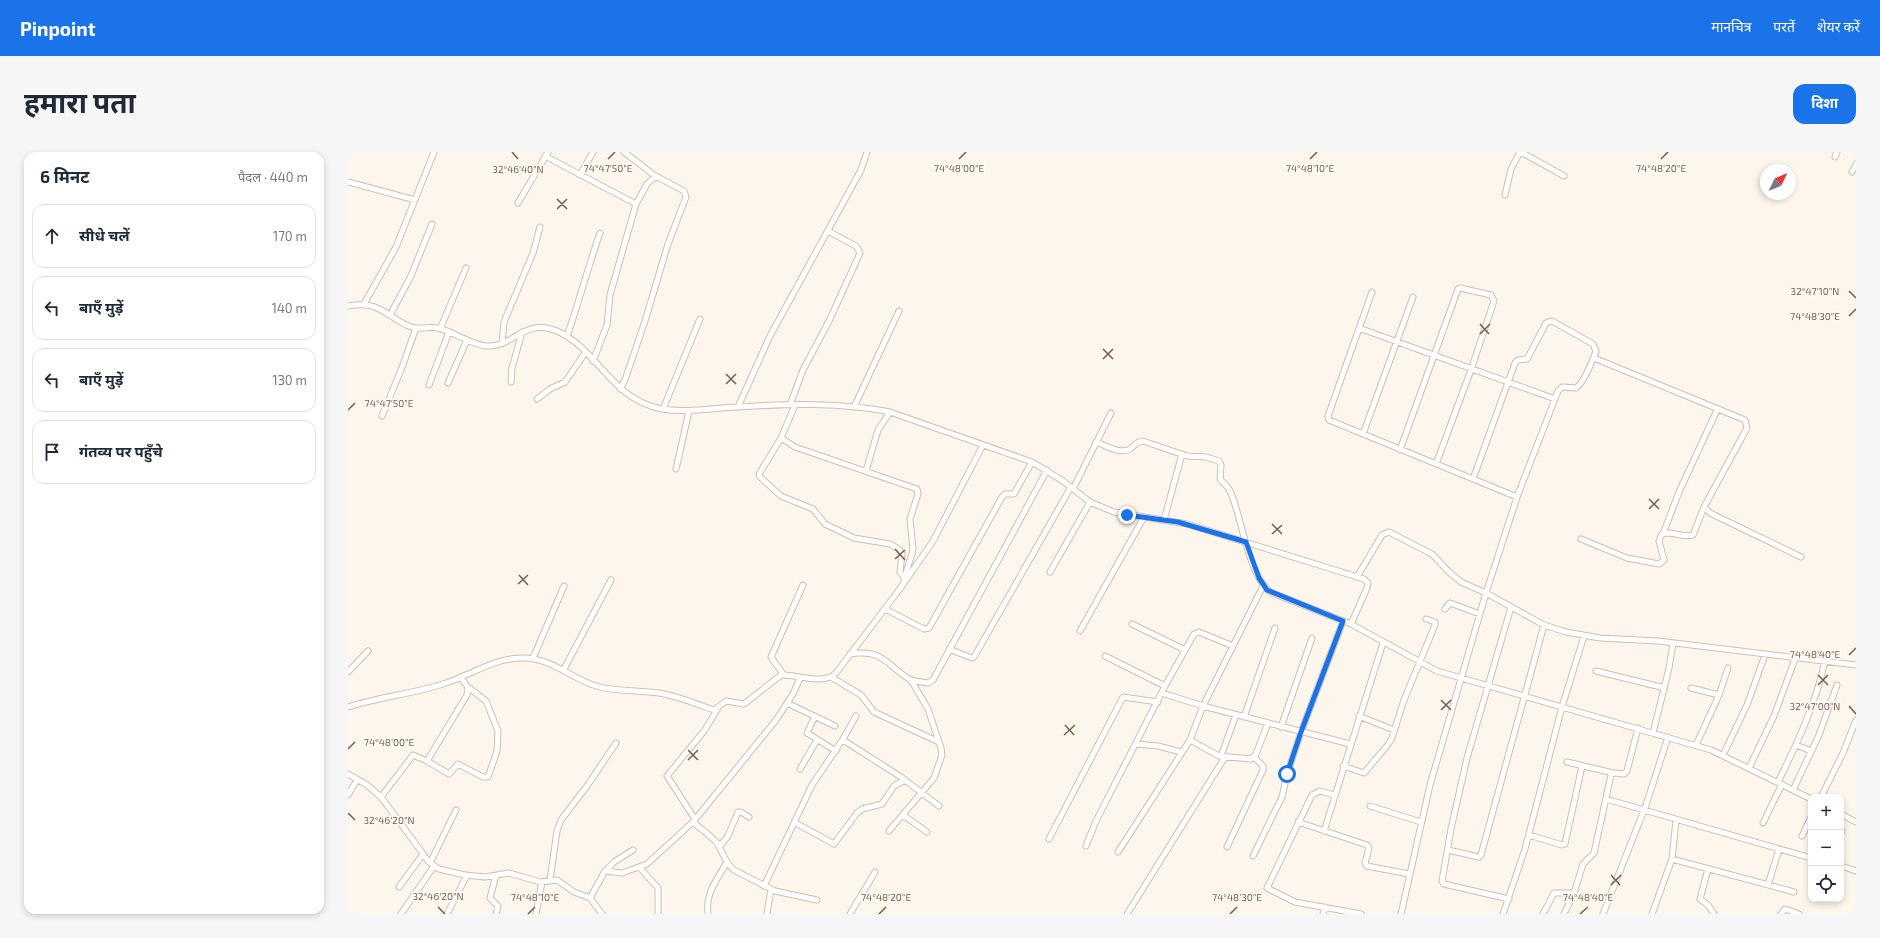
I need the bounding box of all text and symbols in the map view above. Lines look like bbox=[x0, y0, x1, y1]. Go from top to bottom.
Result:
text: Pinpoint bbox=[20, 17, 95, 40]
text: मानचित्र bbox=[1711, 18, 1751, 35]
text: परतें bbox=[1773, 18, 1795, 35]
text: शेयर करें bbox=[1817, 18, 1860, 35]
button: दिशा bbox=[1793, 84, 1856, 124]
text: हमारा पता bbox=[24, 85, 136, 119]
text: 74°47'50"E bbox=[584, 162, 633, 174]
text: 74°48'00"E bbox=[934, 162, 985, 174]
text: 74°48'10"E bbox=[1286, 162, 1335, 174]
text: 74°48'20"E bbox=[1636, 162, 1686, 174]
text: 32°46'40"N bbox=[492, 163, 544, 175]
north arrow bbox=[1760, 164, 1796, 200]
text: 6 मिनट bbox=[40, 166, 89, 186]
text: पैदल · 440 m bbox=[238, 169, 308, 185]
icon: ahead bbox=[41, 225, 63, 247]
text: सीधे चलें bbox=[79, 226, 130, 244]
text: 170 m bbox=[273, 228, 307, 244]
text: 32°47'10"N bbox=[1791, 285, 1839, 297]
icon: left bbox=[41, 297, 63, 319]
text: बाएँ मुड़ें bbox=[79, 298, 123, 316]
text: 140 m bbox=[272, 300, 307, 316]
text: 74°48'30"E bbox=[1790, 310, 1840, 322]
icon: left bbox=[41, 369, 63, 391]
text: बाएँ मुड़ें bbox=[79, 370, 123, 388]
text: 130 m bbox=[272, 372, 307, 388]
text: 74°47'50"E bbox=[365, 397, 414, 409]
icon: arrive bbox=[41, 441, 63, 463]
text: गंतव्य पर पहुँचे bbox=[79, 442, 163, 460]
route end bbox=[1118, 506, 1136, 524]
text: 74°48'40"E bbox=[1790, 648, 1841, 660]
text: 32°47'00"N bbox=[1790, 700, 1840, 712]
text: 74°48'00"E bbox=[364, 736, 415, 748]
route start bbox=[1278, 765, 1296, 783]
map controls bbox=[1808, 794, 1844, 902]
button: + bbox=[1808, 794, 1844, 830]
text: 32°46'20"N bbox=[364, 814, 415, 826]
button: − bbox=[1808, 830, 1844, 866]
button: locate bbox=[1808, 866, 1844, 902]
text: 32°46'20"N bbox=[413, 890, 464, 902]
text: 74°48'10"E bbox=[511, 891, 560, 903]
text: 74°48'20"E bbox=[861, 891, 911, 903]
text: 74°48'30"E bbox=[1212, 891, 1262, 903]
text: 74°48'40"E bbox=[1563, 891, 1614, 903]

